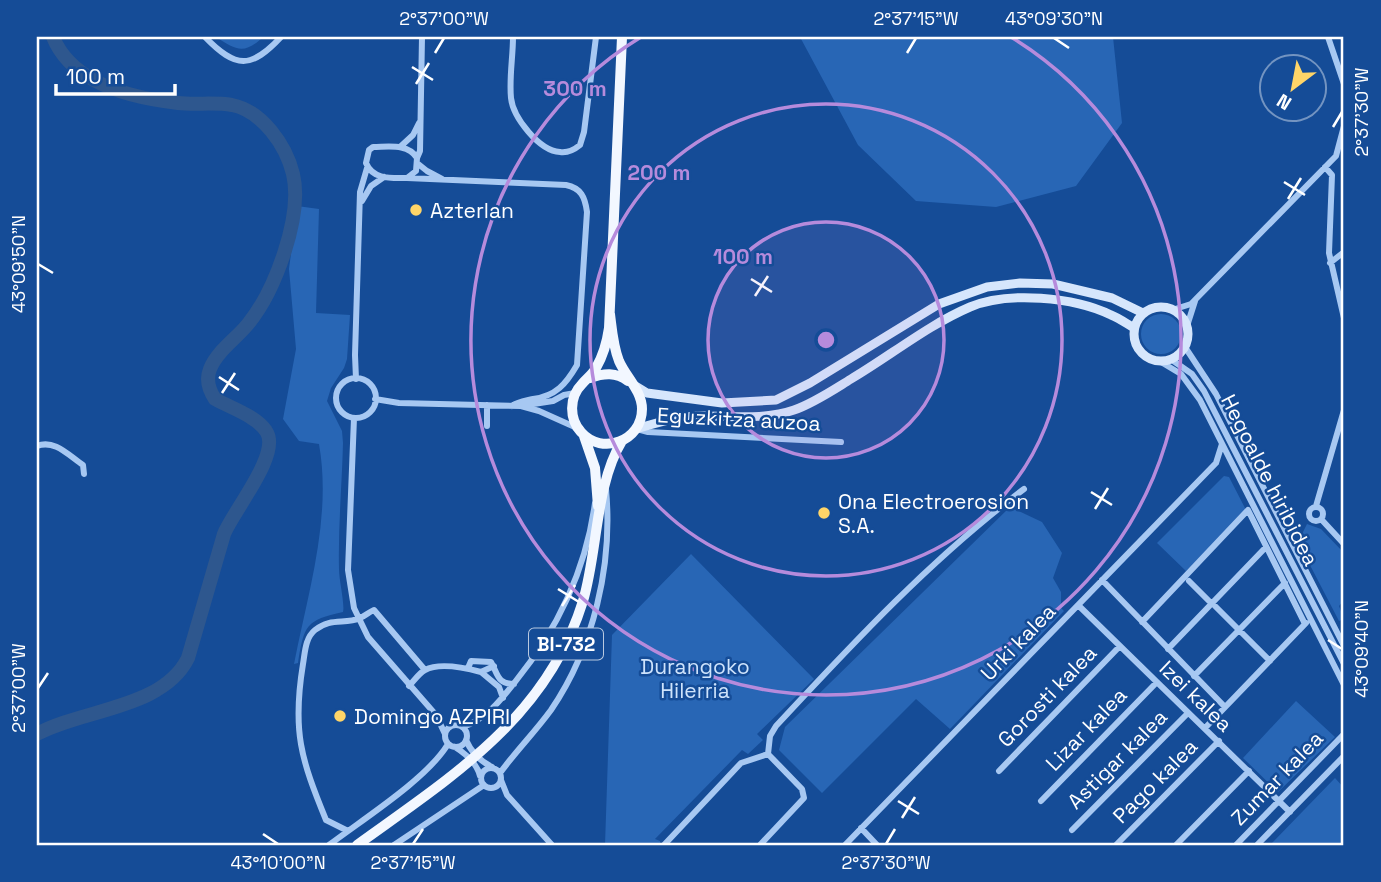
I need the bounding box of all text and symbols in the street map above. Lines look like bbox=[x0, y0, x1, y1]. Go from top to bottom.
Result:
text: 2°37'00"W bbox=[399, 7, 489, 30]
text: 2°37'15"W bbox=[874, 7, 959, 30]
text: 43°09'30"N bbox=[1005, 7, 1103, 30]
scale bar bbox=[56, 52, 175, 96]
north arrow bbox=[1258, 52, 1328, 122]
text: 100 m bbox=[66, 63, 125, 90]
text: 2°37'30"W bbox=[1350, 67, 1373, 157]
text: 300 m bbox=[543, 75, 607, 102]
text: N bbox=[1272, 88, 1296, 116]
text: 200 m bbox=[628, 159, 690, 186]
place label: Azterlan bbox=[430, 197, 514, 224]
marker: Azterlan bbox=[408, 202, 424, 218]
text: 43°09'50"N bbox=[7, 215, 30, 313]
text: 100 m bbox=[713, 243, 773, 270]
centre of rings bbox=[814, 328, 838, 352]
street label: Hegoalde hiribidea bbox=[1215, 390, 1325, 570]
street label: Eguzkitza auzoa bbox=[656, 401, 822, 437]
place label: Ona Electroerosion S.A. bbox=[838, 488, 1029, 539]
marker: Ona Electroerosion S.A. bbox=[816, 505, 832, 521]
street label: Urki kalea bbox=[975, 598, 1061, 686]
text: 43°09'40"N bbox=[1350, 600, 1373, 698]
road number: BI-732 bbox=[529, 628, 603, 660]
street label: Gorosti kalea bbox=[992, 639, 1102, 753]
text: 2°37'00"W bbox=[7, 643, 30, 733]
park label: Durangoko Hilerria bbox=[640, 653, 750, 704]
street label: Izei kalea bbox=[1154, 655, 1238, 737]
street label: Lizar kalea bbox=[1040, 682, 1132, 776]
place label: Domingo AZPIRI bbox=[354, 703, 510, 730]
street label: Astigar kalea bbox=[1061, 703, 1173, 815]
marker: Domingo AZPIRI bbox=[332, 708, 348, 724]
street label: Zumar kalea bbox=[1225, 725, 1329, 831]
street label: Pago kalea bbox=[1107, 733, 1203, 829]
text: 43°10'00"N bbox=[230, 851, 326, 874]
text: 2°37'15"W bbox=[371, 851, 456, 874]
text: 2°37'30"W bbox=[841, 851, 931, 874]

